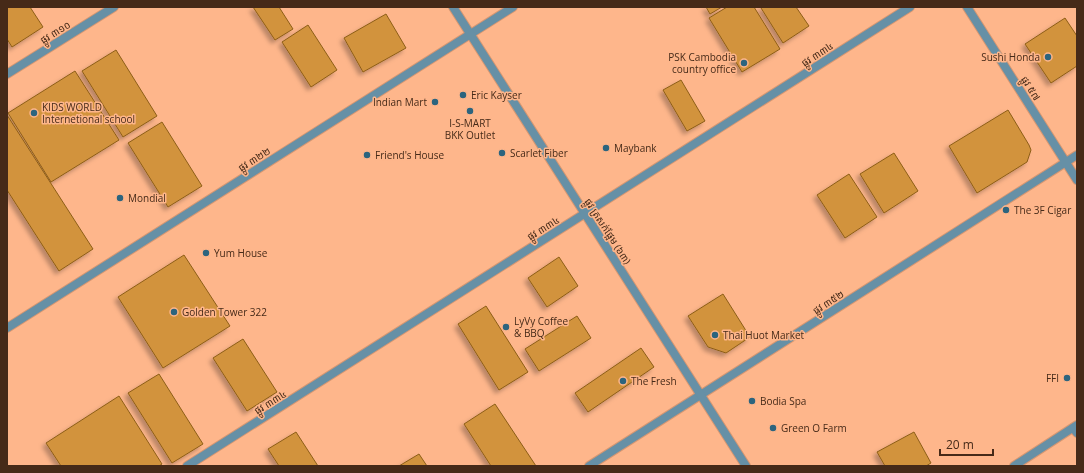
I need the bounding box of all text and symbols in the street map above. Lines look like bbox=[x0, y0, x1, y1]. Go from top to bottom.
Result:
street label: ផ្លូវ ៣១០ bbox=[37, 17, 74, 49]
street label: ផ្លូវ ៣៣៤ bbox=[798, 38, 837, 72]
place label: PSK Cambodia country office bbox=[668, 50, 736, 76]
place label: Sushi Honda bbox=[981, 50, 1040, 64]
marker: Sushi Honda bbox=[1043, 52, 1053, 62]
marker: PSK Cambodia country office bbox=[739, 58, 749, 68]
street label: ផ្លូវ ៥៧ bbox=[1016, 73, 1044, 104]
place label: Eric Kayser bbox=[471, 88, 522, 102]
marker: Eric Kayser bbox=[458, 90, 468, 100]
place label: Indian Mart bbox=[373, 95, 427, 109]
marker: Indian Mart bbox=[430, 97, 440, 107]
place label: KIDS WORLD Internetional school bbox=[42, 100, 135, 126]
marker: I-S-MART BKK Outlet bbox=[465, 106, 475, 116]
marker: KIDS WORLD Internetional school bbox=[29, 108, 39, 118]
place label: I-S-MART BKK Outlet bbox=[445, 116, 496, 142]
place label: Maybank bbox=[614, 141, 657, 155]
marker: Maybank bbox=[601, 143, 611, 153]
street label: ផ្លូវ ៣២២ bbox=[235, 144, 274, 177]
place label: Scarlet Fiber bbox=[510, 146, 568, 160]
place label: Friend's House bbox=[375, 148, 444, 162]
marker: Scarlet Fiber bbox=[497, 148, 507, 158]
marker: Friend's House bbox=[362, 150, 372, 160]
place label: Mondial bbox=[128, 191, 166, 205]
marker: Mondial bbox=[115, 193, 125, 203]
street label: ផ្លូវ ត្រសក់ផ្អែម (៦៣) bbox=[579, 195, 635, 268]
place label: The 3F Cigar bbox=[1014, 203, 1071, 217]
marker: The 3F Cigar bbox=[1001, 205, 1011, 215]
street label: ផ្លូវ ៣៣៤ bbox=[524, 213, 563, 246]
place label: Yum House bbox=[214, 246, 268, 260]
marker: Yum House bbox=[201, 248, 211, 258]
street label: ផ្លូវ ៣៥២ bbox=[810, 287, 848, 320]
place label: Golden Tower 322 bbox=[182, 305, 267, 319]
marker: Golden Tower 322 bbox=[169, 307, 179, 317]
place label: LyVy Coffee & BBQ bbox=[514, 314, 568, 340]
marker: LyVy Coffee & BBQ bbox=[501, 322, 511, 332]
place label: Thai Huot Market bbox=[723, 328, 805, 342]
marker: Thai Huot Market bbox=[710, 330, 720, 340]
place label: FFI bbox=[1046, 371, 1059, 385]
marker: FFI bbox=[1062, 373, 1072, 383]
place label: The Fresh bbox=[631, 374, 677, 388]
marker: The Fresh bbox=[618, 376, 628, 386]
street label: ផ្លូវ ៣៣៤ bbox=[251, 387, 290, 420]
place label: Bodia Spa bbox=[760, 394, 806, 408]
marker: Bodia Spa bbox=[747, 396, 757, 406]
place label: Green O Farm bbox=[781, 421, 847, 435]
marker: Green O Farm bbox=[768, 423, 778, 433]
scale bar bbox=[940, 431, 993, 457]
text: 20 m bbox=[946, 436, 974, 453]

